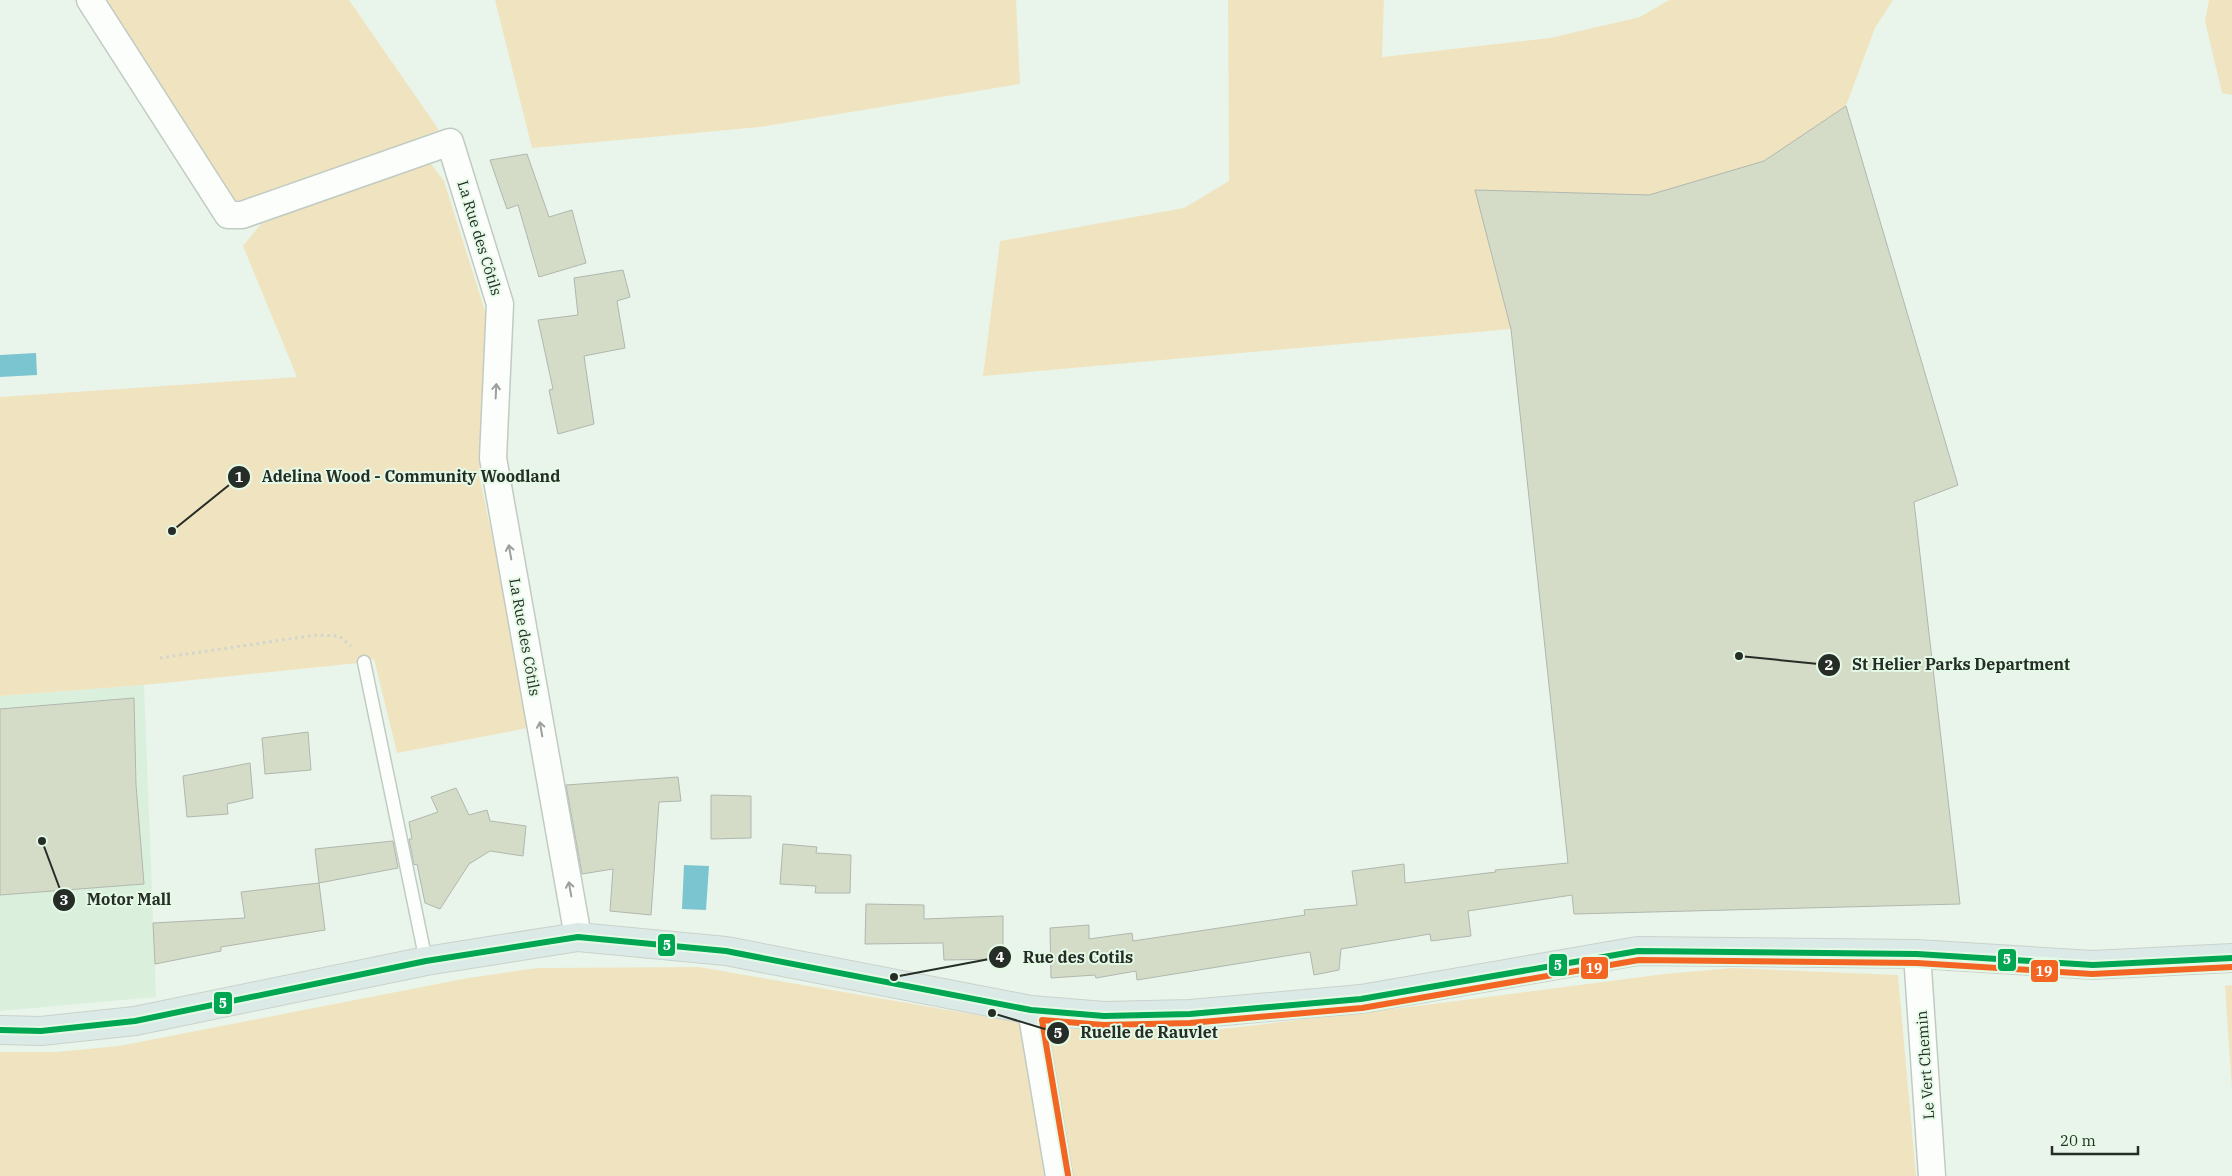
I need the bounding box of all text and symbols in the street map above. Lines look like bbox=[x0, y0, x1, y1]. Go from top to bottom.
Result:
street label: La Rue des Côtils bbox=[453, 178, 507, 298]
one-way arrow bbox=[492, 383, 501, 399]
callout: Adelina Wood - Community Woodland bbox=[227, 461, 570, 492]
text: Adelina Wood - Community Woodland bbox=[262, 466, 560, 486]
text: 1 bbox=[234, 467, 244, 486]
one-way arrow bbox=[505, 544, 515, 560]
street label: La Rue des Côtils bbox=[505, 577, 545, 697]
callout: St Helier Parks Department bbox=[1817, 649, 2080, 680]
text: St Helier Parks Department bbox=[1852, 654, 2070, 674]
text: 2 bbox=[1824, 655, 1834, 674]
one-way arrow bbox=[536, 722, 546, 738]
one-way arrow bbox=[564, 882, 574, 898]
callout: Motor Mall bbox=[52, 884, 181, 915]
text: Motor Mall bbox=[87, 889, 171, 909]
text: 3 bbox=[59, 890, 69, 909]
line badge: 5 bbox=[657, 933, 676, 957]
text: 5 bbox=[663, 936, 671, 954]
callout: Rue des Cotils bbox=[988, 941, 1143, 972]
text: 4 bbox=[995, 947, 1005, 966]
text: Rue des Cotils bbox=[1023, 947, 1133, 967]
line badge: 5 bbox=[1997, 948, 2017, 972]
text: 5 bbox=[2003, 950, 2011, 968]
line badge: 5 bbox=[1548, 953, 1568, 977]
text: 5 bbox=[1554, 956, 1562, 974]
line badge: 19 bbox=[1580, 956, 1609, 980]
text: 19 bbox=[1586, 959, 1602, 977]
line badge: 19 bbox=[2030, 959, 2059, 983]
text: 19 bbox=[2036, 962, 2052, 980]
line badge: 5 bbox=[213, 991, 233, 1015]
text: 5 bbox=[219, 994, 227, 1012]
street label: Le Vert Chemin bbox=[1912, 1010, 1938, 1120]
callout: Ruelle de Rauvlet bbox=[1045, 1017, 1228, 1048]
text: Ruelle de Rauvlet bbox=[1080, 1022, 1218, 1042]
text: 5 bbox=[1053, 1023, 1063, 1042]
scale bar bbox=[2052, 1124, 2138, 1156]
text: 20 m bbox=[2060, 1131, 2096, 1150]

